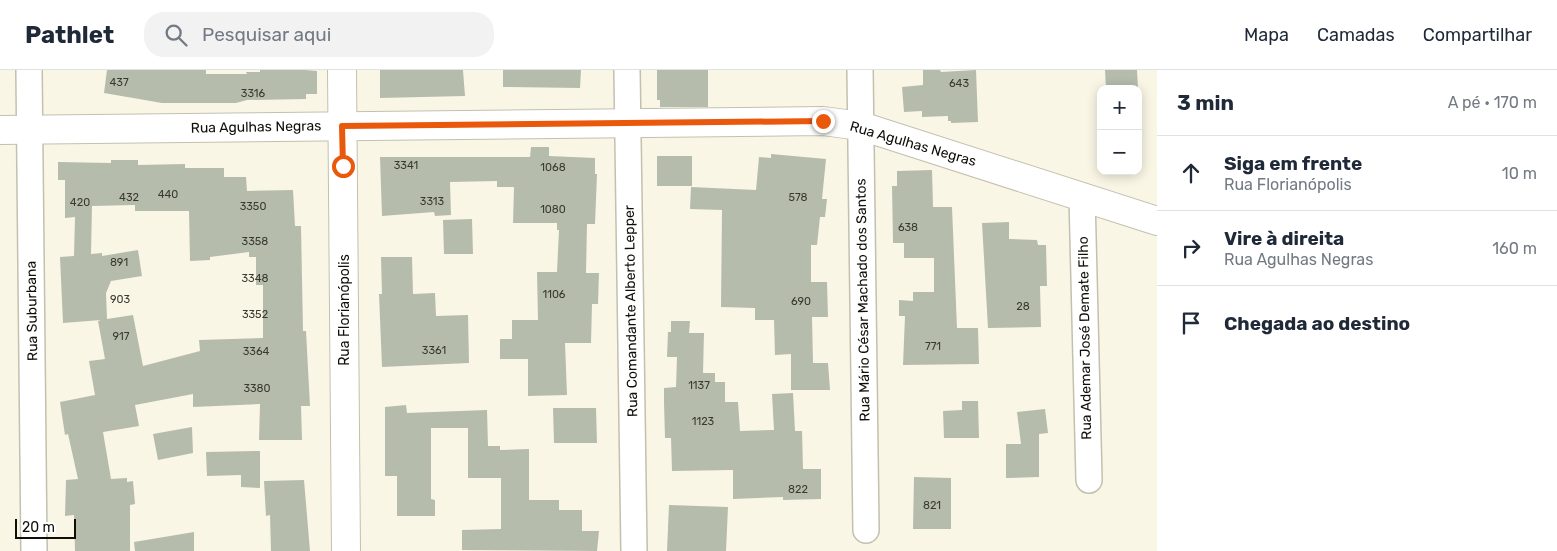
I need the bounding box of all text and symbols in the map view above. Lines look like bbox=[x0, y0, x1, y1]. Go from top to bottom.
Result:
search box bbox=[144, 12, 494, 57]
text: Pathlet bbox=[25, 21, 114, 49]
icon: search bbox=[162, 21, 190, 49]
text: Pesquisar aqui bbox=[202, 23, 331, 46]
text: Mapa bbox=[1244, 24, 1289, 46]
text: Camadas bbox=[1317, 24, 1395, 46]
text: Compartilhar bbox=[1423, 24, 1532, 46]
house number: 437 bbox=[109, 76, 129, 89]
house number: 643 bbox=[949, 77, 969, 90]
map controls bbox=[1097, 85, 1142, 175]
button: + bbox=[1097, 85, 1142, 130]
house number: 3316 bbox=[241, 87, 266, 100]
text: 3 min bbox=[1177, 90, 1234, 115]
text: A pé · 170 m bbox=[1448, 93, 1537, 112]
route end bbox=[812, 110, 835, 133]
street label: Rua Agulhas Negras bbox=[191, 117, 321, 137]
street label: Rua Agulhas Negras bbox=[848, 118, 978, 170]
button: − bbox=[1097, 130, 1142, 175]
text: Siga em frente bbox=[1224, 152, 1362, 175]
route start bbox=[332, 155, 355, 178]
house number: 3341 bbox=[394, 159, 418, 172]
icon: ahead bbox=[1177, 159, 1205, 187]
house number: 1068 bbox=[540, 161, 566, 174]
text: 10 m bbox=[1502, 164, 1537, 183]
text: Rua Florianópolis bbox=[1224, 175, 1352, 194]
street label: Rua Mário César Machado dos Santos bbox=[852, 178, 874, 422]
house number: 440 bbox=[158, 188, 178, 201]
house number: 432 bbox=[119, 191, 139, 204]
house number: 578 bbox=[788, 191, 808, 204]
house number: 3313 bbox=[420, 195, 445, 208]
house number: 420 bbox=[70, 196, 90, 209]
house number: 3350 bbox=[240, 200, 266, 213]
house number: 1080 bbox=[540, 203, 566, 216]
street label: Rua Comandante Alberto Lepper bbox=[621, 204, 641, 417]
house number: 638 bbox=[898, 221, 918, 234]
text: Vire à direita bbox=[1224, 227, 1344, 250]
icon: right bbox=[1177, 234, 1205, 262]
house number: 3358 bbox=[242, 235, 268, 248]
street label: Rua Ademar José Demate Filho bbox=[1075, 236, 1095, 440]
text: 160 m bbox=[1492, 239, 1537, 258]
text: Rua Agulhas Negras bbox=[1224, 250, 1373, 269]
street label: Rua Florianópolis bbox=[336, 254, 353, 366]
house number: 891 bbox=[110, 256, 128, 269]
street label: Rua Suburbana bbox=[23, 261, 41, 361]
house number: 3348 bbox=[241, 272, 269, 285]
house number: 1106 bbox=[542, 288, 566, 301]
house number: 903 bbox=[110, 293, 130, 306]
house number: 690 bbox=[791, 295, 811, 308]
house number: 28 bbox=[1016, 300, 1030, 313]
house number: 3352 bbox=[242, 308, 268, 321]
icon: arrive bbox=[1177, 309, 1205, 337]
text: Chegada ao destino bbox=[1224, 312, 1410, 335]
house number: 917 bbox=[113, 330, 130, 343]
house number: 771 bbox=[925, 340, 941, 353]
house number: 3361 bbox=[422, 344, 446, 357]
house number: 3364 bbox=[243, 345, 270, 358]
house number: 1137 bbox=[688, 379, 710, 392]
house number: 3380 bbox=[243, 382, 271, 395]
house number: 1123 bbox=[692, 415, 715, 428]
house number: 822 bbox=[788, 483, 808, 496]
house number: 821 bbox=[923, 499, 941, 512]
scale bar bbox=[15, 516, 76, 539]
text: 20 m bbox=[22, 519, 55, 536]

